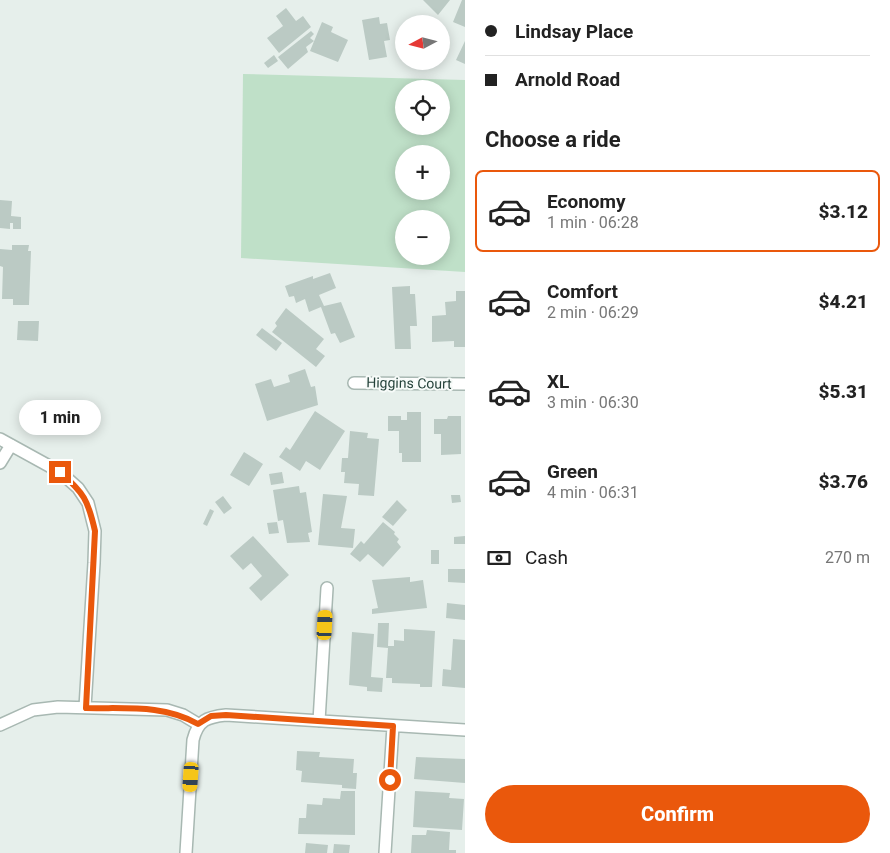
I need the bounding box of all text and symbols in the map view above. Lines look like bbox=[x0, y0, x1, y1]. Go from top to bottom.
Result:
north arrow bbox=[395, 15, 450, 70]
map controls bbox=[395, 15, 450, 265]
text: Lindsay Place bbox=[515, 20, 633, 43]
text: Arnold Road bbox=[515, 68, 620, 91]
button: locate bbox=[395, 80, 450, 135]
text: Choose a ride bbox=[485, 127, 621, 152]
button: + bbox=[395, 145, 450, 200]
icon: car bbox=[487, 189, 532, 234]
text: Economy bbox=[547, 190, 626, 213]
text: $3.12 bbox=[819, 200, 868, 223]
button: − bbox=[395, 210, 450, 265]
text: 1 min · 06:28 bbox=[547, 213, 639, 232]
icon: car bbox=[487, 279, 532, 324]
text: Comfort bbox=[547, 280, 618, 303]
text: $4.21 bbox=[819, 290, 868, 313]
text: 2 min · 06:29 bbox=[547, 303, 639, 322]
icon: car bbox=[487, 369, 532, 414]
text: XL bbox=[547, 370, 569, 393]
street label: Higgins Court bbox=[366, 374, 452, 392]
text: $5.31 bbox=[819, 380, 868, 403]
text: 3 min · 06:30 bbox=[547, 393, 639, 412]
callout: 1 min bbox=[19, 400, 101, 434]
text: 1 min bbox=[40, 408, 80, 427]
icon: car bbox=[487, 459, 532, 504]
text: Green bbox=[547, 460, 598, 483]
route end bbox=[49, 461, 71, 483]
text: $3.76 bbox=[819, 470, 868, 493]
text: 4 min · 06:31 bbox=[547, 483, 639, 502]
icon: cash bbox=[485, 544, 513, 572]
text: Cash bbox=[525, 546, 568, 569]
text: 270 m bbox=[825, 548, 870, 567]
car bbox=[316, 610, 333, 640]
car bbox=[182, 762, 199, 792]
route start bbox=[379, 769, 401, 791]
button: Confirm bbox=[485, 785, 870, 843]

